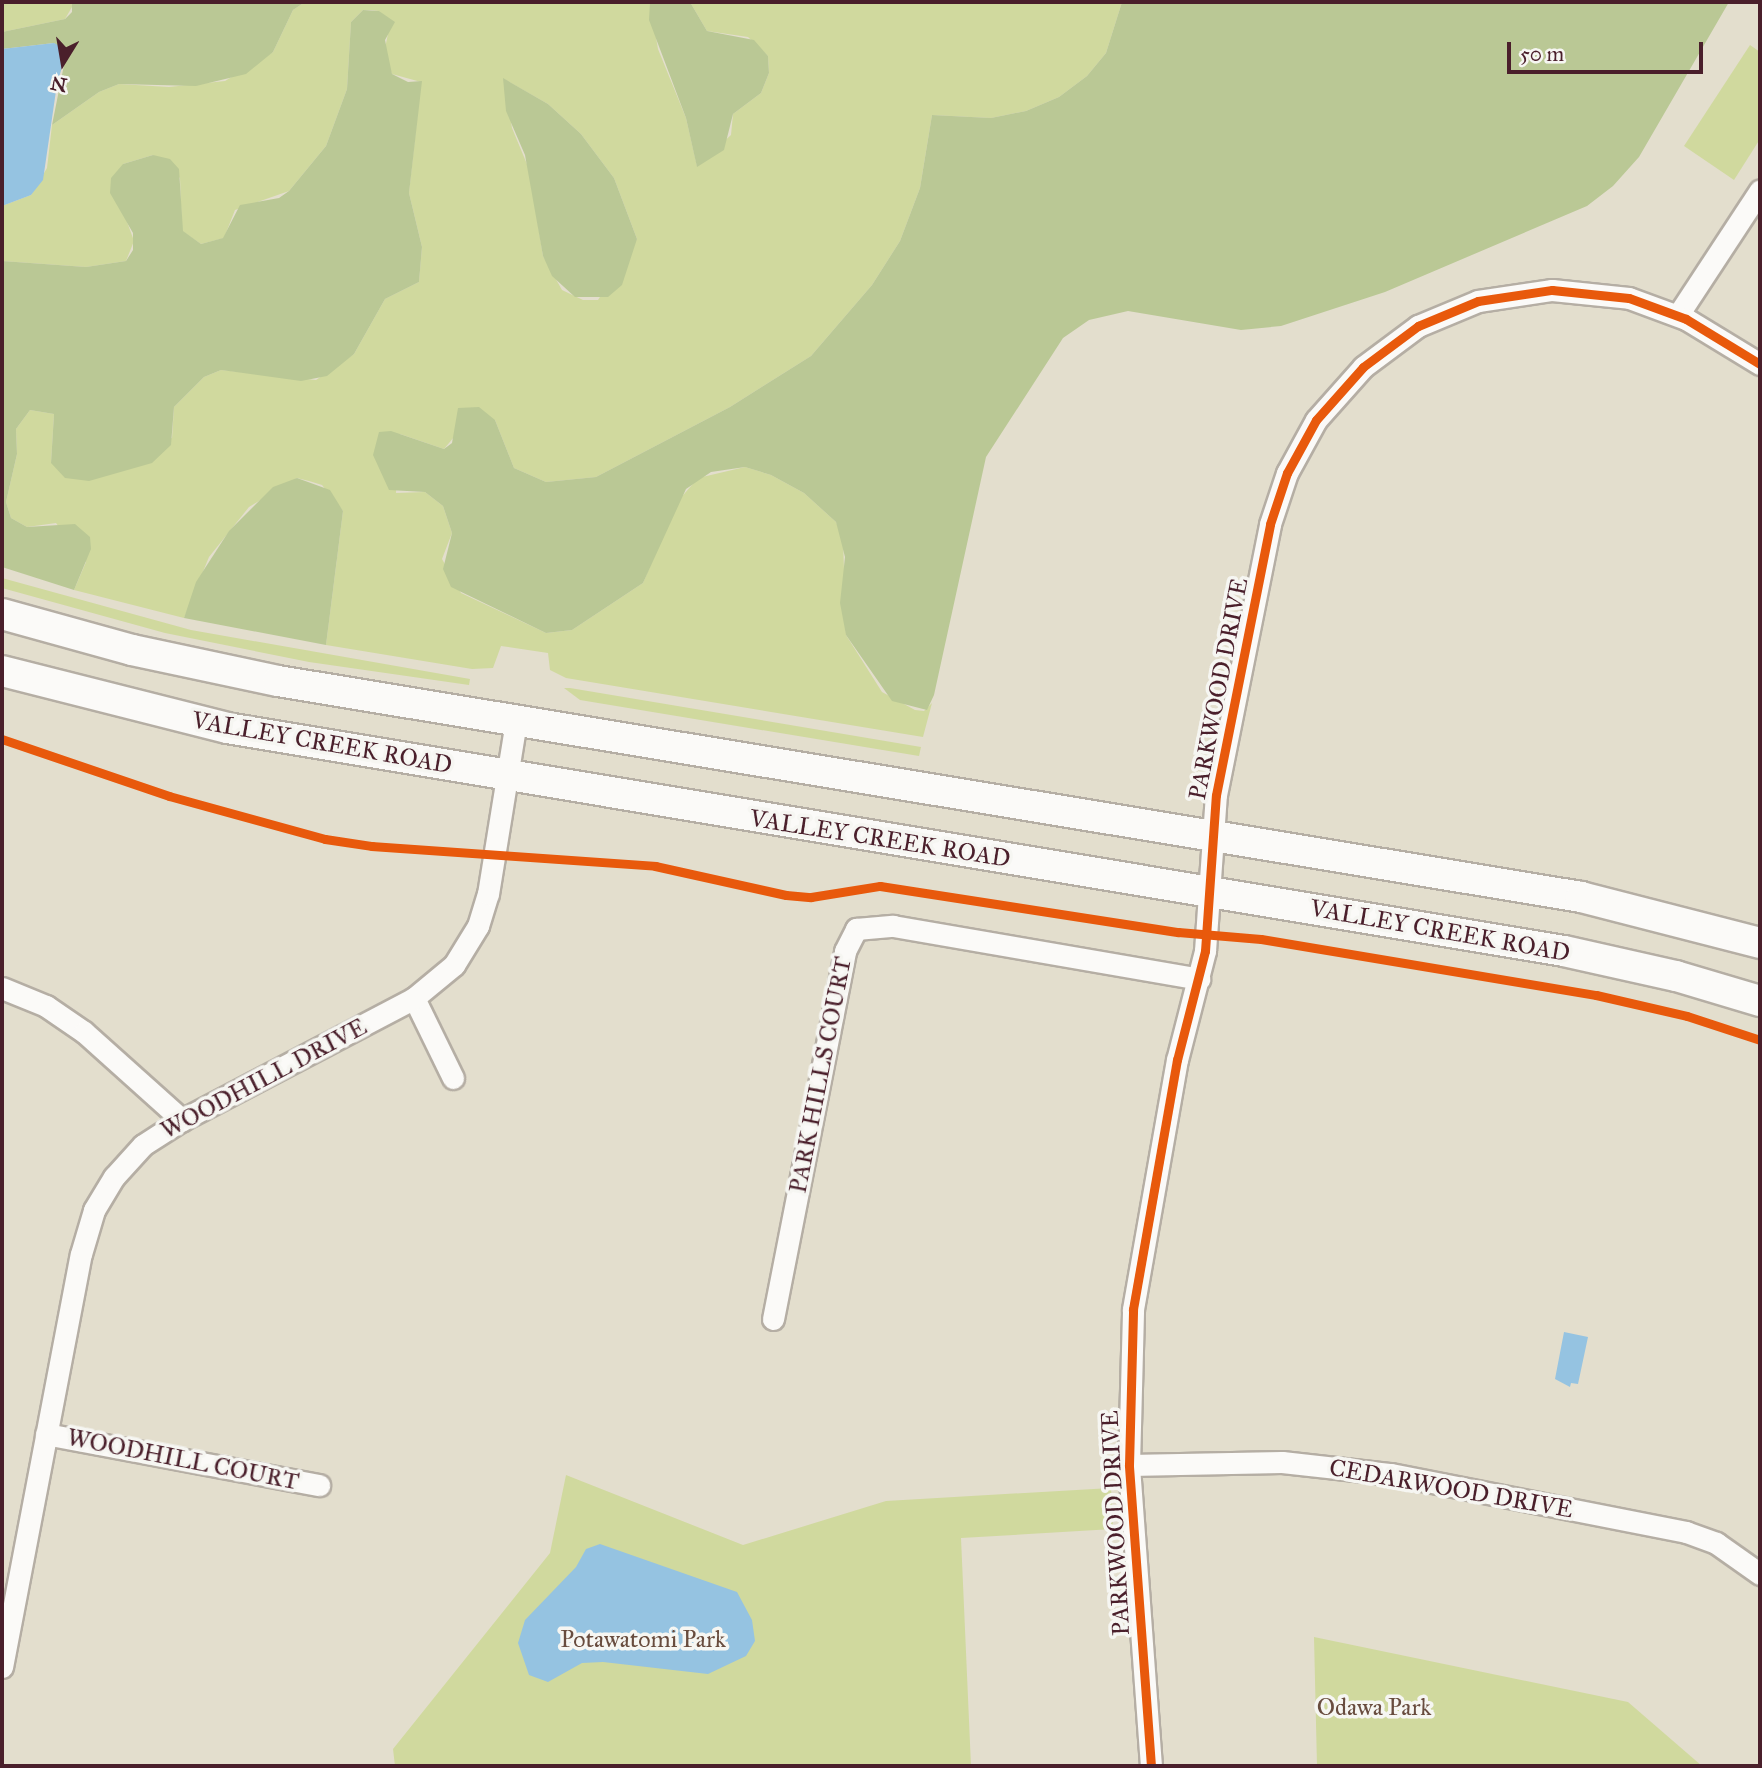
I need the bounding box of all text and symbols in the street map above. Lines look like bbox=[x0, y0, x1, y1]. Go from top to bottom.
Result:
north arrow bbox=[28, 28, 98, 98]
scale bar bbox=[1510, 28, 1706, 72]
text: 50 m bbox=[1520, 41, 1564, 67]
text: N bbox=[49, 71, 69, 97]
street label: PARKWOOD DRIVE bbox=[1183, 576, 1255, 802]
street label: VALLEY CREEK ROAD bbox=[190, 706, 454, 780]
street label: VALLEY CREEK ROAD bbox=[748, 804, 1012, 874]
street label: VALLEY CREEK ROAD bbox=[1308, 894, 1572, 968]
street label: PARK HILLS COURT bbox=[784, 954, 858, 1196]
street label: WOODHILL DRIVE bbox=[156, 1013, 372, 1145]
street label: PARKWOOD DRIVE bbox=[1096, 1410, 1136, 1636]
street label: WOODHILL COURT bbox=[65, 1423, 301, 1497]
street label: CEDARWOOD DRIVE bbox=[1327, 1453, 1575, 1525]
park label: Potawatomi Park bbox=[560, 1626, 726, 1654]
park label: Odawa Park bbox=[1317, 1694, 1431, 1722]

